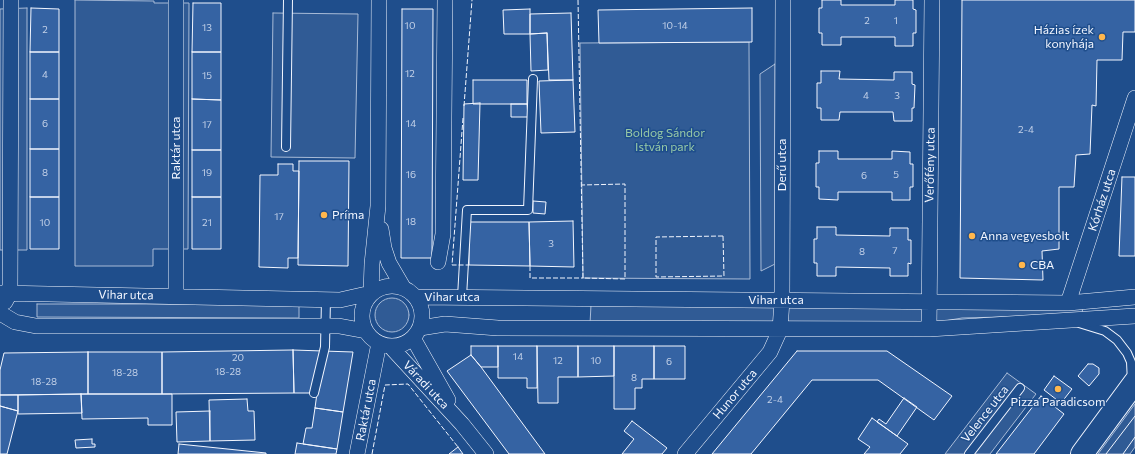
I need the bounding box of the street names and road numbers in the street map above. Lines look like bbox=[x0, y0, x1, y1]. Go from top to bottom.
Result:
street label: Raktár utca bbox=[169, 117, 183, 179]
street label: Verőfény utca bbox=[922, 127, 938, 203]
street label: Derű utca bbox=[775, 139, 789, 191]
street label: Kórház utca bbox=[1085, 167, 1119, 233]
street label: Vihar utca bbox=[98, 287, 154, 303]
street label: Vihar utca bbox=[424, 290, 480, 304]
street label: Vihar utca bbox=[748, 293, 804, 307]
street label: Váradi utca bbox=[400, 358, 452, 412]
street label: Hunor utca bbox=[710, 366, 760, 422]
street label: Raktár utca bbox=[353, 378, 379, 442]
street label: Velence utca bbox=[958, 383, 1012, 445]

